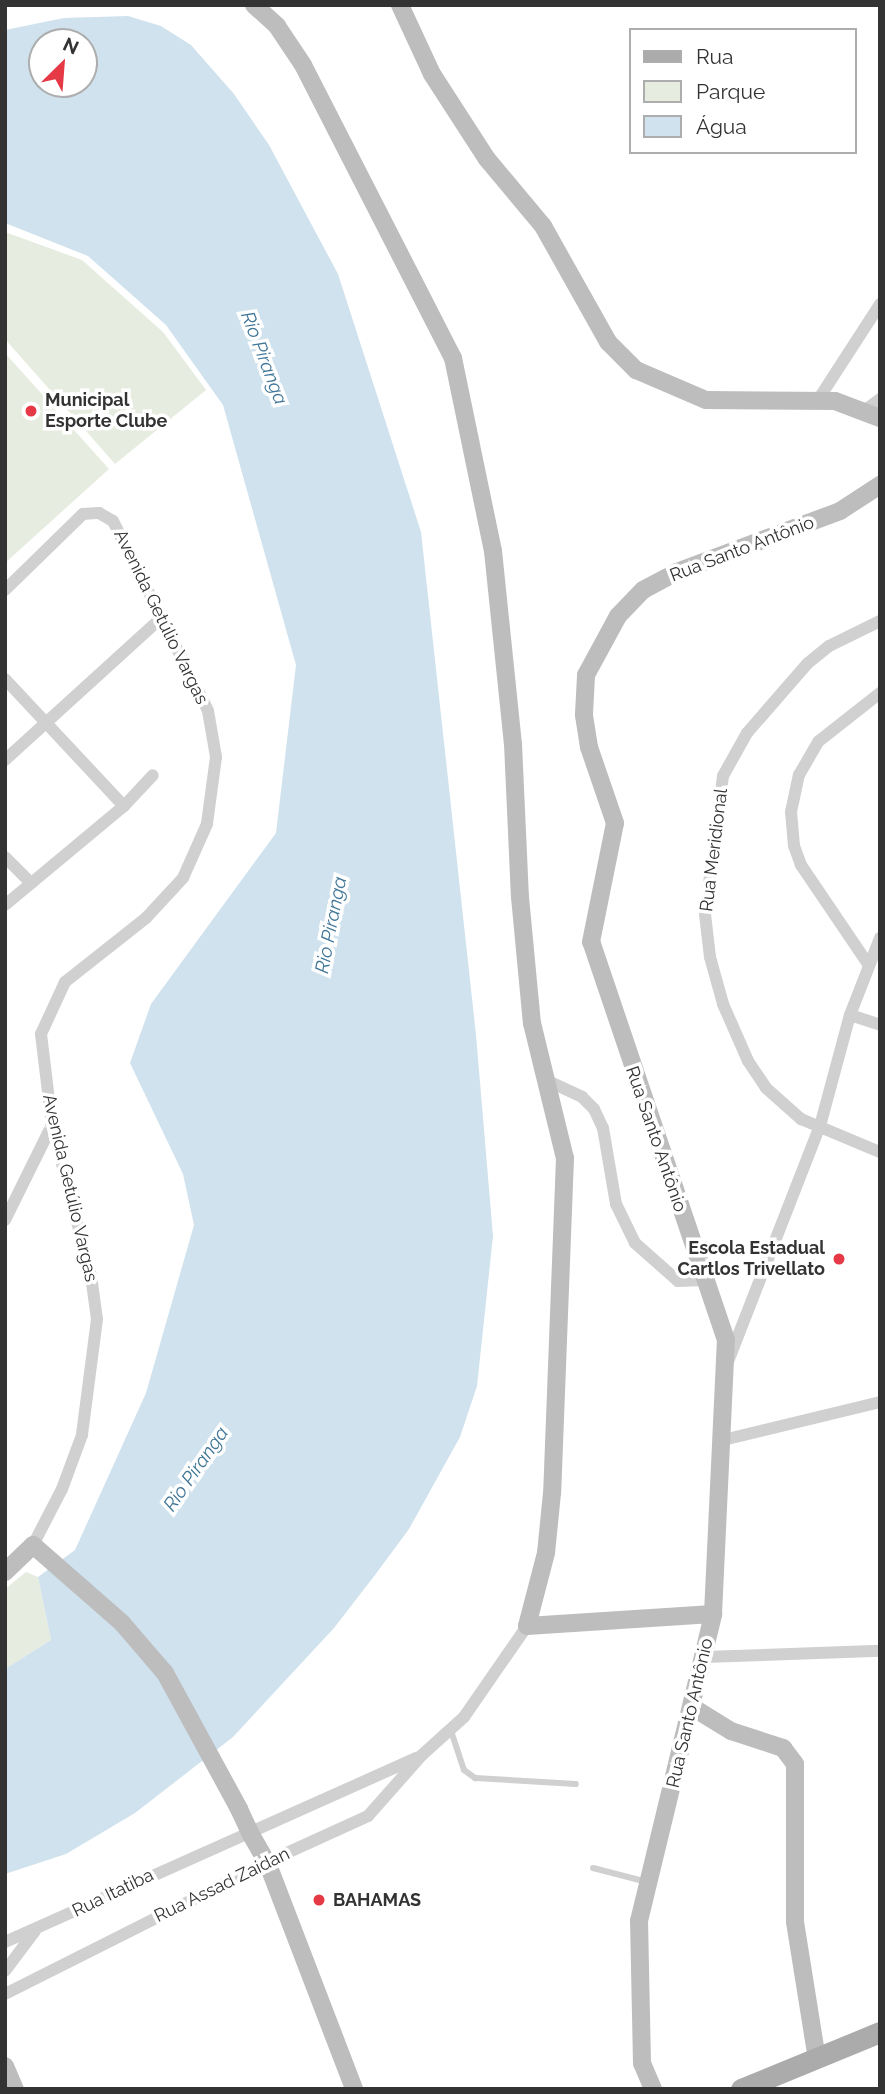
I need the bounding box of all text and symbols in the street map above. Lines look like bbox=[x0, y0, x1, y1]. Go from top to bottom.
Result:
north arrow bbox=[28, 28, 98, 98]
legend bbox=[630, 28, 857, 154]
text: N bbox=[60, 33, 82, 59]
text: Rua bbox=[696, 44, 733, 69]
text: Parque bbox=[696, 79, 765, 104]
text: Água bbox=[696, 114, 747, 139]
water label: Rio Piranga bbox=[236, 308, 292, 408]
place label: Municipal Esporte Clube bbox=[45, 390, 167, 432]
marker: Municipal Esporte Clube bbox=[23, 403, 39, 419]
street label: Rua Santo Antônio bbox=[667, 511, 817, 587]
street label: Avenida Getúlio Vargas bbox=[109, 526, 213, 708]
street label: Rua Meridional bbox=[696, 787, 732, 913]
water label: Rio Piranga bbox=[310, 875, 352, 975]
street label: Rua Santo Antônio bbox=[621, 1063, 691, 1215]
street label: Avenida Getúlio Vargas bbox=[38, 1092, 102, 1284]
place label: Escola Estadual Cartlos Trivellato bbox=[677, 1238, 825, 1280]
marker: Escola Estadual Cartlos Trivellato bbox=[831, 1251, 847, 1267]
water label: Rio Piranga bbox=[159, 1422, 233, 1516]
street label: Rua Santo Antônio bbox=[662, 1636, 718, 1790]
street label: Rua Assad Zaidan bbox=[151, 1843, 293, 1927]
street label: Rua Itatiba bbox=[69, 1864, 157, 1922]
place label: BAHAMAS bbox=[333, 1889, 421, 1911]
marker: BAHAMAS bbox=[311, 1892, 327, 1908]

